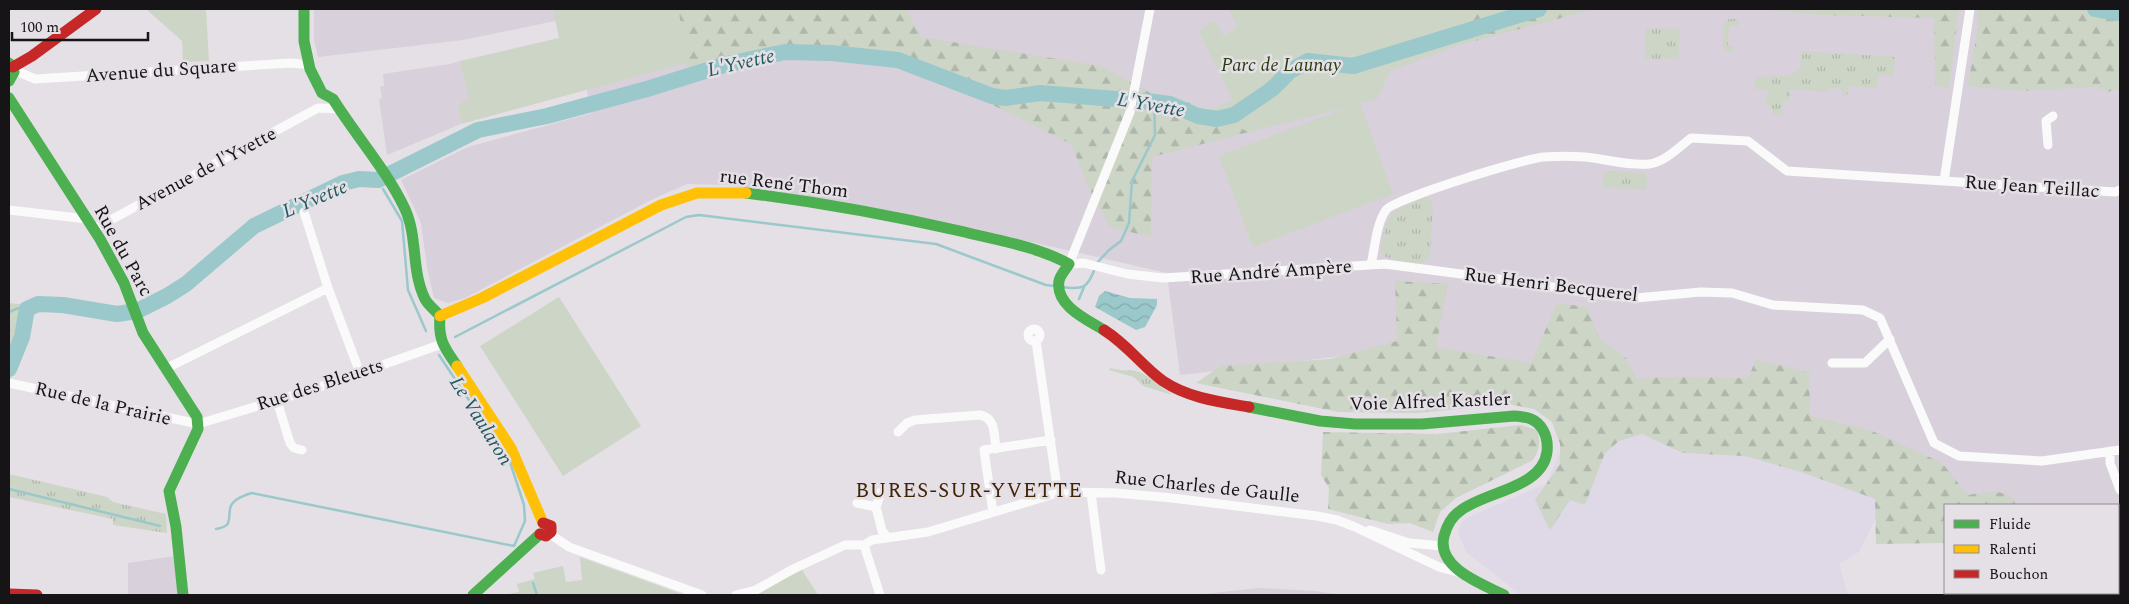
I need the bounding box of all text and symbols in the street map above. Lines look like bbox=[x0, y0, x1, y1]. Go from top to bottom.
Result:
scale bar bbox=[12, 10, 149, 42]
text: 100 m bbox=[20, 16, 59, 39]
water label: L'Yvette bbox=[704, 41, 778, 85]
street label: Avenue du Square bbox=[85, 51, 237, 91]
park label: Parc de Launay bbox=[1221, 51, 1342, 80]
water label: L'Yvette bbox=[1115, 84, 1187, 126]
street label: Avenue de l'Yvette bbox=[130, 120, 282, 218]
street label: rue René Thom bbox=[718, 162, 850, 206]
street label: Rue Jean Teillac bbox=[1964, 168, 2100, 206]
water label: L'Yvette bbox=[278, 172, 352, 226]
street label: Rue du Parc bbox=[86, 200, 160, 302]
street label: Rue André Ampère bbox=[1189, 252, 1353, 292]
street label: Rue Henri Becquerel bbox=[1462, 260, 1640, 310]
street label: Rue des Bleuets bbox=[253, 351, 387, 419]
water label: Le Vaularon bbox=[442, 370, 521, 472]
street label: Rue de la Prairie bbox=[32, 374, 174, 434]
street label: Voie Alfred Kastler bbox=[1349, 385, 1511, 419]
street label: Rue Charles de Gaulle bbox=[1113, 463, 1301, 511]
district label: BURES-SUR-YVETTE bbox=[855, 475, 1083, 507]
legend bbox=[1944, 504, 2119, 594]
text: Fluide bbox=[1989, 513, 2031, 536]
text: Ralenti bbox=[1989, 538, 2037, 561]
text: Bouchon bbox=[1989, 563, 2049, 586]

